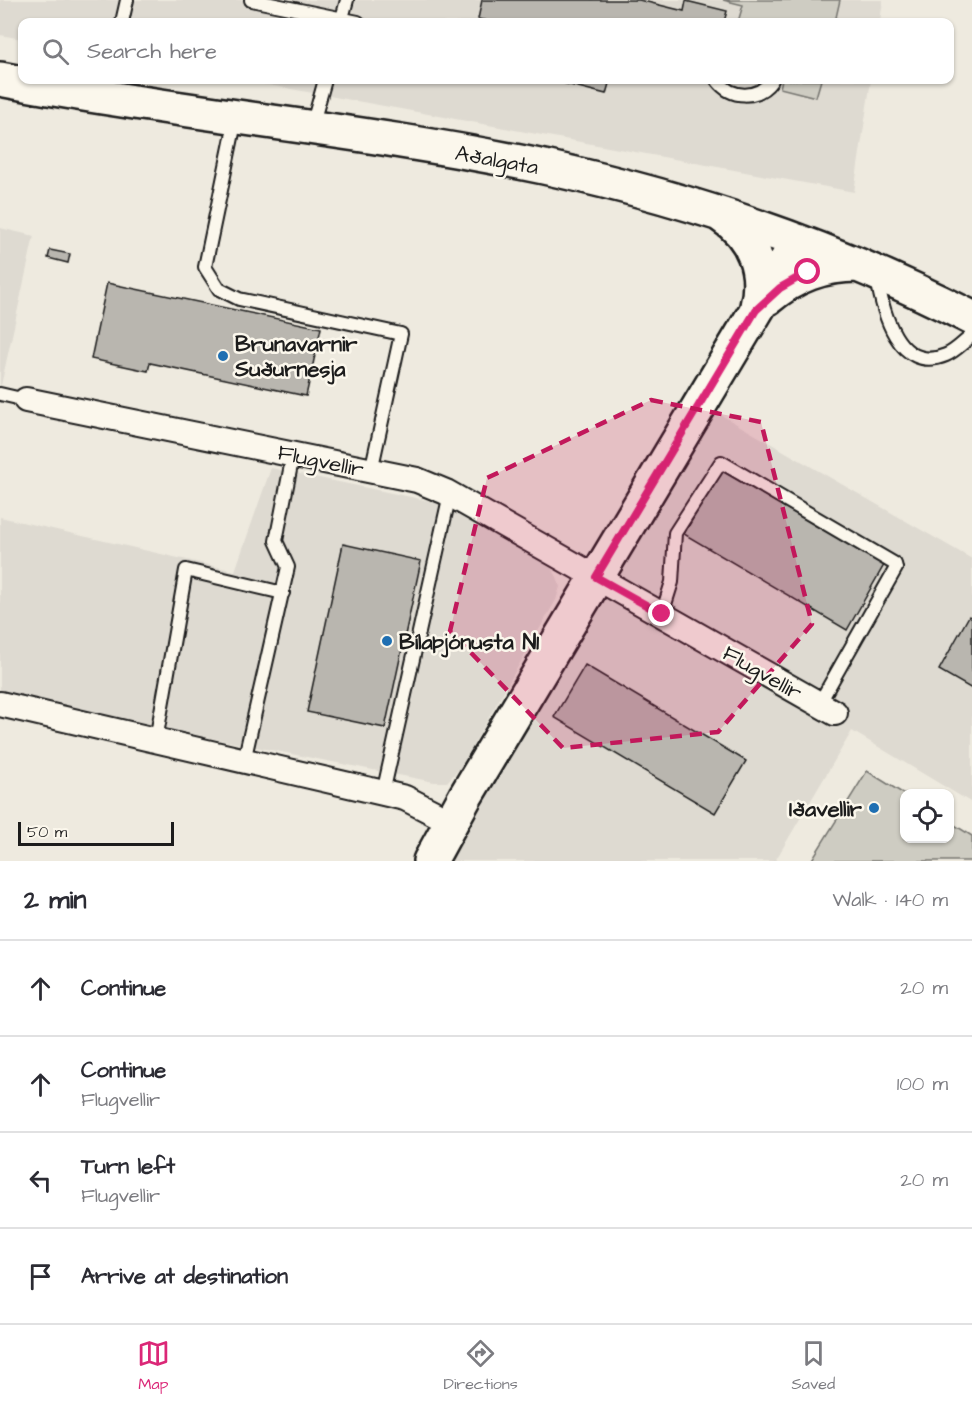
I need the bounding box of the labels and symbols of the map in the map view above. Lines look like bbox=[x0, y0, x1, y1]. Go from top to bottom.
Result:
street label: Aðalgata bbox=[452, 138, 541, 184]
route start bbox=[794, 258, 820, 284]
place label: Brunavarnir Suðurnesja bbox=[234, 329, 358, 385]
marker: Brunavarnir Suðurnesja bbox=[216, 349, 230, 363]
street label: Flugvellir bbox=[275, 437, 366, 487]
route end bbox=[648, 600, 674, 626]
place label: Bílaþjónusta N1 bbox=[399, 627, 539, 658]
marker: Bílaþjónusta N1 bbox=[380, 634, 394, 648]
street label: Flugvellir bbox=[716, 638, 808, 709]
place label: Iðavellir bbox=[789, 794, 863, 825]
marker: Iðavellir bbox=[867, 801, 881, 815]
scale bar bbox=[18, 819, 174, 846]

